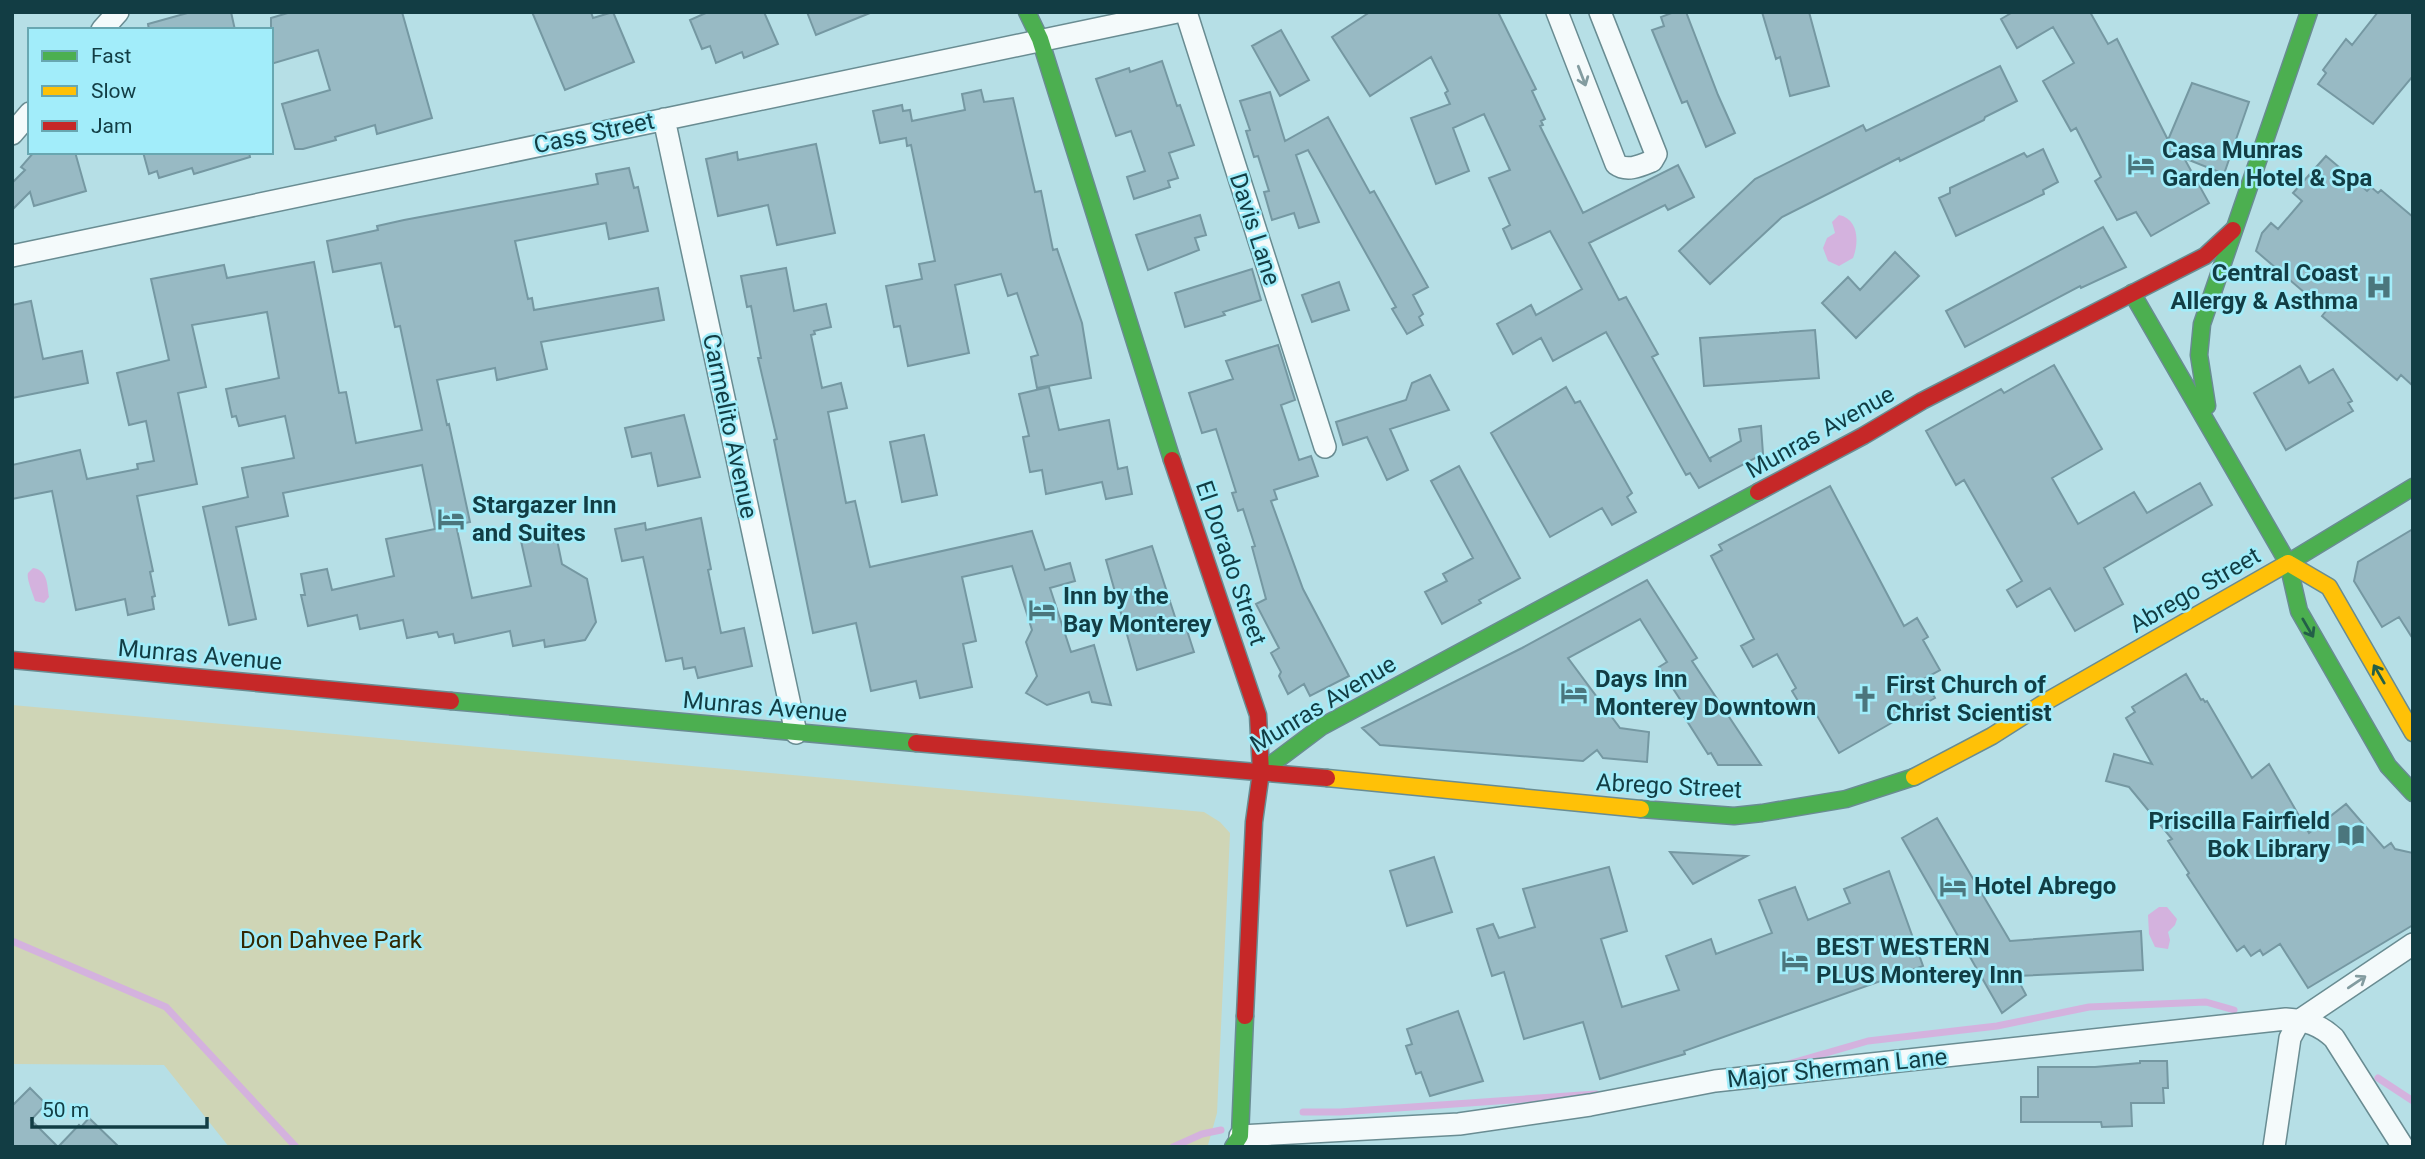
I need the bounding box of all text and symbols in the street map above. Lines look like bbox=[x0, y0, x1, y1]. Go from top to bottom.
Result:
legend bbox=[28, 28, 273, 154]
text: Fast bbox=[91, 44, 132, 68]
one-way arrow bbox=[1576, 64, 1589, 86]
text: Slow bbox=[91, 79, 137, 103]
street label: Cass Street bbox=[531, 107, 657, 159]
text: Jam bbox=[91, 114, 132, 138]
place label: Casa Munras Garden Hotel & Spa bbox=[2162, 136, 2373, 192]
hotel icon: Casa Munras Garden Hotel & Spa bbox=[2126, 149, 2156, 179]
street label: Davis Lane bbox=[1224, 169, 1286, 289]
place label: Central Coast Allergy & Asthma bbox=[2170, 259, 2358, 315]
hospital icon: Central Coast Allergy & Asthma bbox=[2364, 272, 2394, 302]
street label: Carmelito Avenue bbox=[697, 331, 763, 521]
street label: Munras Avenue bbox=[1741, 380, 1899, 484]
street label: El Dorado Street bbox=[1190, 477, 1272, 649]
place label: Stargazer Inn and Suites bbox=[472, 491, 617, 547]
hotel icon: Stargazer Inn and Suites bbox=[436, 504, 466, 534]
street label: Abrego Street bbox=[2125, 541, 2265, 639]
place label: Inn by the Bay Monterey bbox=[1063, 582, 1213, 638]
hotel icon: Inn by the Bay Monterey bbox=[1027, 595, 1057, 625]
one-way arrow bbox=[2302, 617, 2316, 637]
street label: Munras Avenue bbox=[117, 634, 283, 676]
street label: Munras Avenue bbox=[1245, 650, 1401, 758]
one-way arrow bbox=[2372, 664, 2385, 685]
place label: Days Inn Monterey Downtown bbox=[1595, 665, 1816, 721]
place label: First Church of Christ Scientist bbox=[1886, 671, 2052, 727]
hotel icon: Days Inn Monterey Downtown bbox=[1559, 678, 1589, 708]
church icon: First Church of Christ Scientist bbox=[1850, 684, 1880, 714]
street label: Munras Avenue bbox=[682, 686, 848, 728]
street label: Abrego Street bbox=[1595, 768, 1743, 804]
place label: Priscilla Fairfield Bok Library bbox=[2148, 807, 2331, 863]
library icon: Priscilla Fairfield Bok Library bbox=[2336, 820, 2366, 850]
hotel icon: Hotel Abrego bbox=[1938, 871, 1968, 901]
place label: Hotel Abrego bbox=[1974, 872, 2116, 900]
park label: Don Dahvee Park bbox=[240, 926, 423, 954]
place label: BEST WESTERN PLUS Monterey Inn bbox=[1816, 933, 2023, 989]
hotel icon: BEST WESTERN PLUS Monterey Inn bbox=[1780, 946, 1810, 976]
one-way arrow bbox=[2346, 975, 2366, 989]
street label: Major Sherman Lane bbox=[1726, 1043, 1948, 1093]
scale bar bbox=[32, 1086, 206, 1130]
text: 50 m bbox=[42, 1098, 89, 1122]

